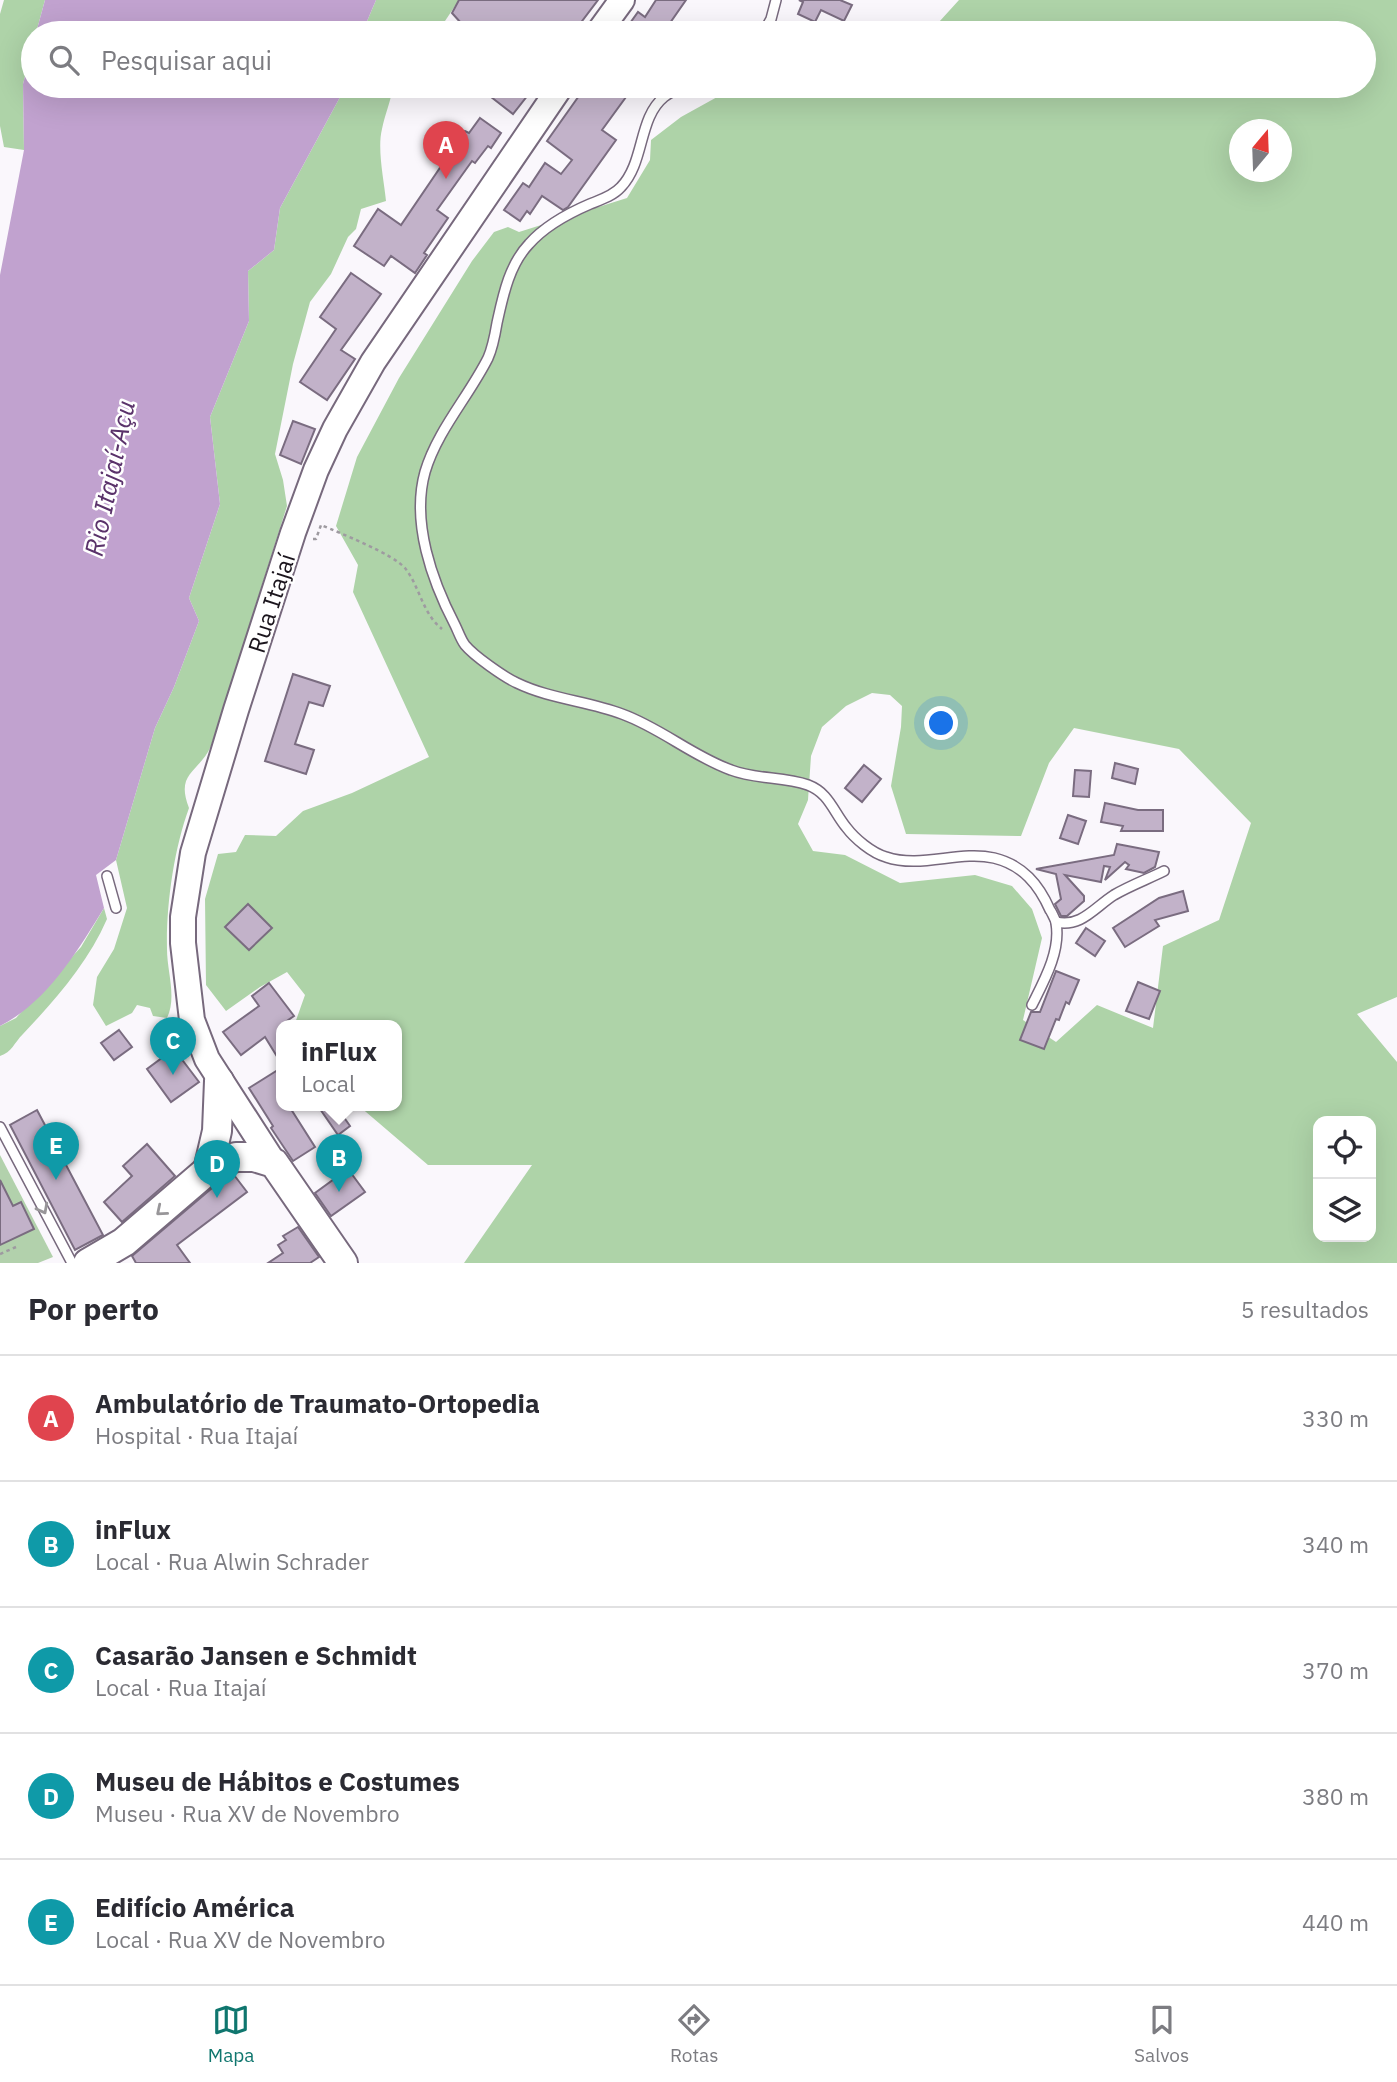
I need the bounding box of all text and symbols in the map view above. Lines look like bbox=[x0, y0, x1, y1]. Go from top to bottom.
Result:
search box bbox=[21, 21, 1376, 98]
icon: search bbox=[45, 41, 83, 79]
text: Pesquisar aqui bbox=[101, 43, 272, 77]
north arrow bbox=[1229, 119, 1292, 182]
pin: A bbox=[423, 121, 469, 179]
water label: Rio Itajaí-Açu bbox=[76, 397, 142, 559]
street label: Rua Itajaí bbox=[240, 549, 302, 657]
your location bbox=[924, 706, 958, 740]
pin: C bbox=[150, 1017, 196, 1075]
popup bbox=[276, 1020, 402, 1111]
text: inFlux bbox=[301, 1034, 377, 1068]
text: Local bbox=[301, 1068, 355, 1098]
map controls bbox=[1313, 1116, 1376, 1242]
button: locate bbox=[1313, 1116, 1376, 1179]
pin: E bbox=[33, 1122, 79, 1180]
pin: B bbox=[316, 1134, 362, 1192]
pin: D bbox=[194, 1140, 240, 1198]
button: layers bbox=[1313, 1179, 1376, 1242]
one-way arrow bbox=[35, 1201, 49, 1214]
one-way arrow bbox=[157, 1203, 170, 1215]
text: Por perto bbox=[28, 1289, 159, 1328]
text: 5 resultados bbox=[1241, 1294, 1369, 1324]
text: Ambulatório de Traumato-Ortopedia bbox=[95, 1386, 540, 1420]
text: A bbox=[43, 1403, 59, 1433]
text: 330 m bbox=[1302, 1403, 1369, 1433]
text: Hospital · Rua Itajaí bbox=[95, 1420, 298, 1450]
text: inFlux bbox=[95, 1512, 171, 1546]
text: B bbox=[43, 1529, 59, 1559]
text: 340 m bbox=[1302, 1529, 1369, 1559]
text: Local · Rua Alwin Schrader bbox=[95, 1546, 369, 1576]
text: Casarão Jansen e Schmidt bbox=[95, 1638, 417, 1672]
text: C bbox=[44, 1655, 58, 1685]
text: 370 m bbox=[1302, 1655, 1369, 1685]
text: Local · Rua Itajaí bbox=[95, 1672, 266, 1702]
text: Museu de Hábitos e Costumes bbox=[95, 1764, 460, 1798]
text: D bbox=[43, 1781, 59, 1811]
text: 380 m bbox=[1302, 1781, 1369, 1811]
text: Museu · Rua XV de Novembro bbox=[95, 1798, 400, 1828]
text: Edifício América bbox=[95, 1890, 294, 1924]
text: E bbox=[44, 1907, 58, 1937]
text: 440 m bbox=[1302, 1907, 1369, 1937]
text: Local · Rua XV de Novembro bbox=[95, 1924, 385, 1954]
tab: Mapa bbox=[208, 2001, 254, 2067]
tab: Rotas bbox=[670, 2001, 719, 2067]
tab: Salvos bbox=[1134, 2001, 1189, 2067]

